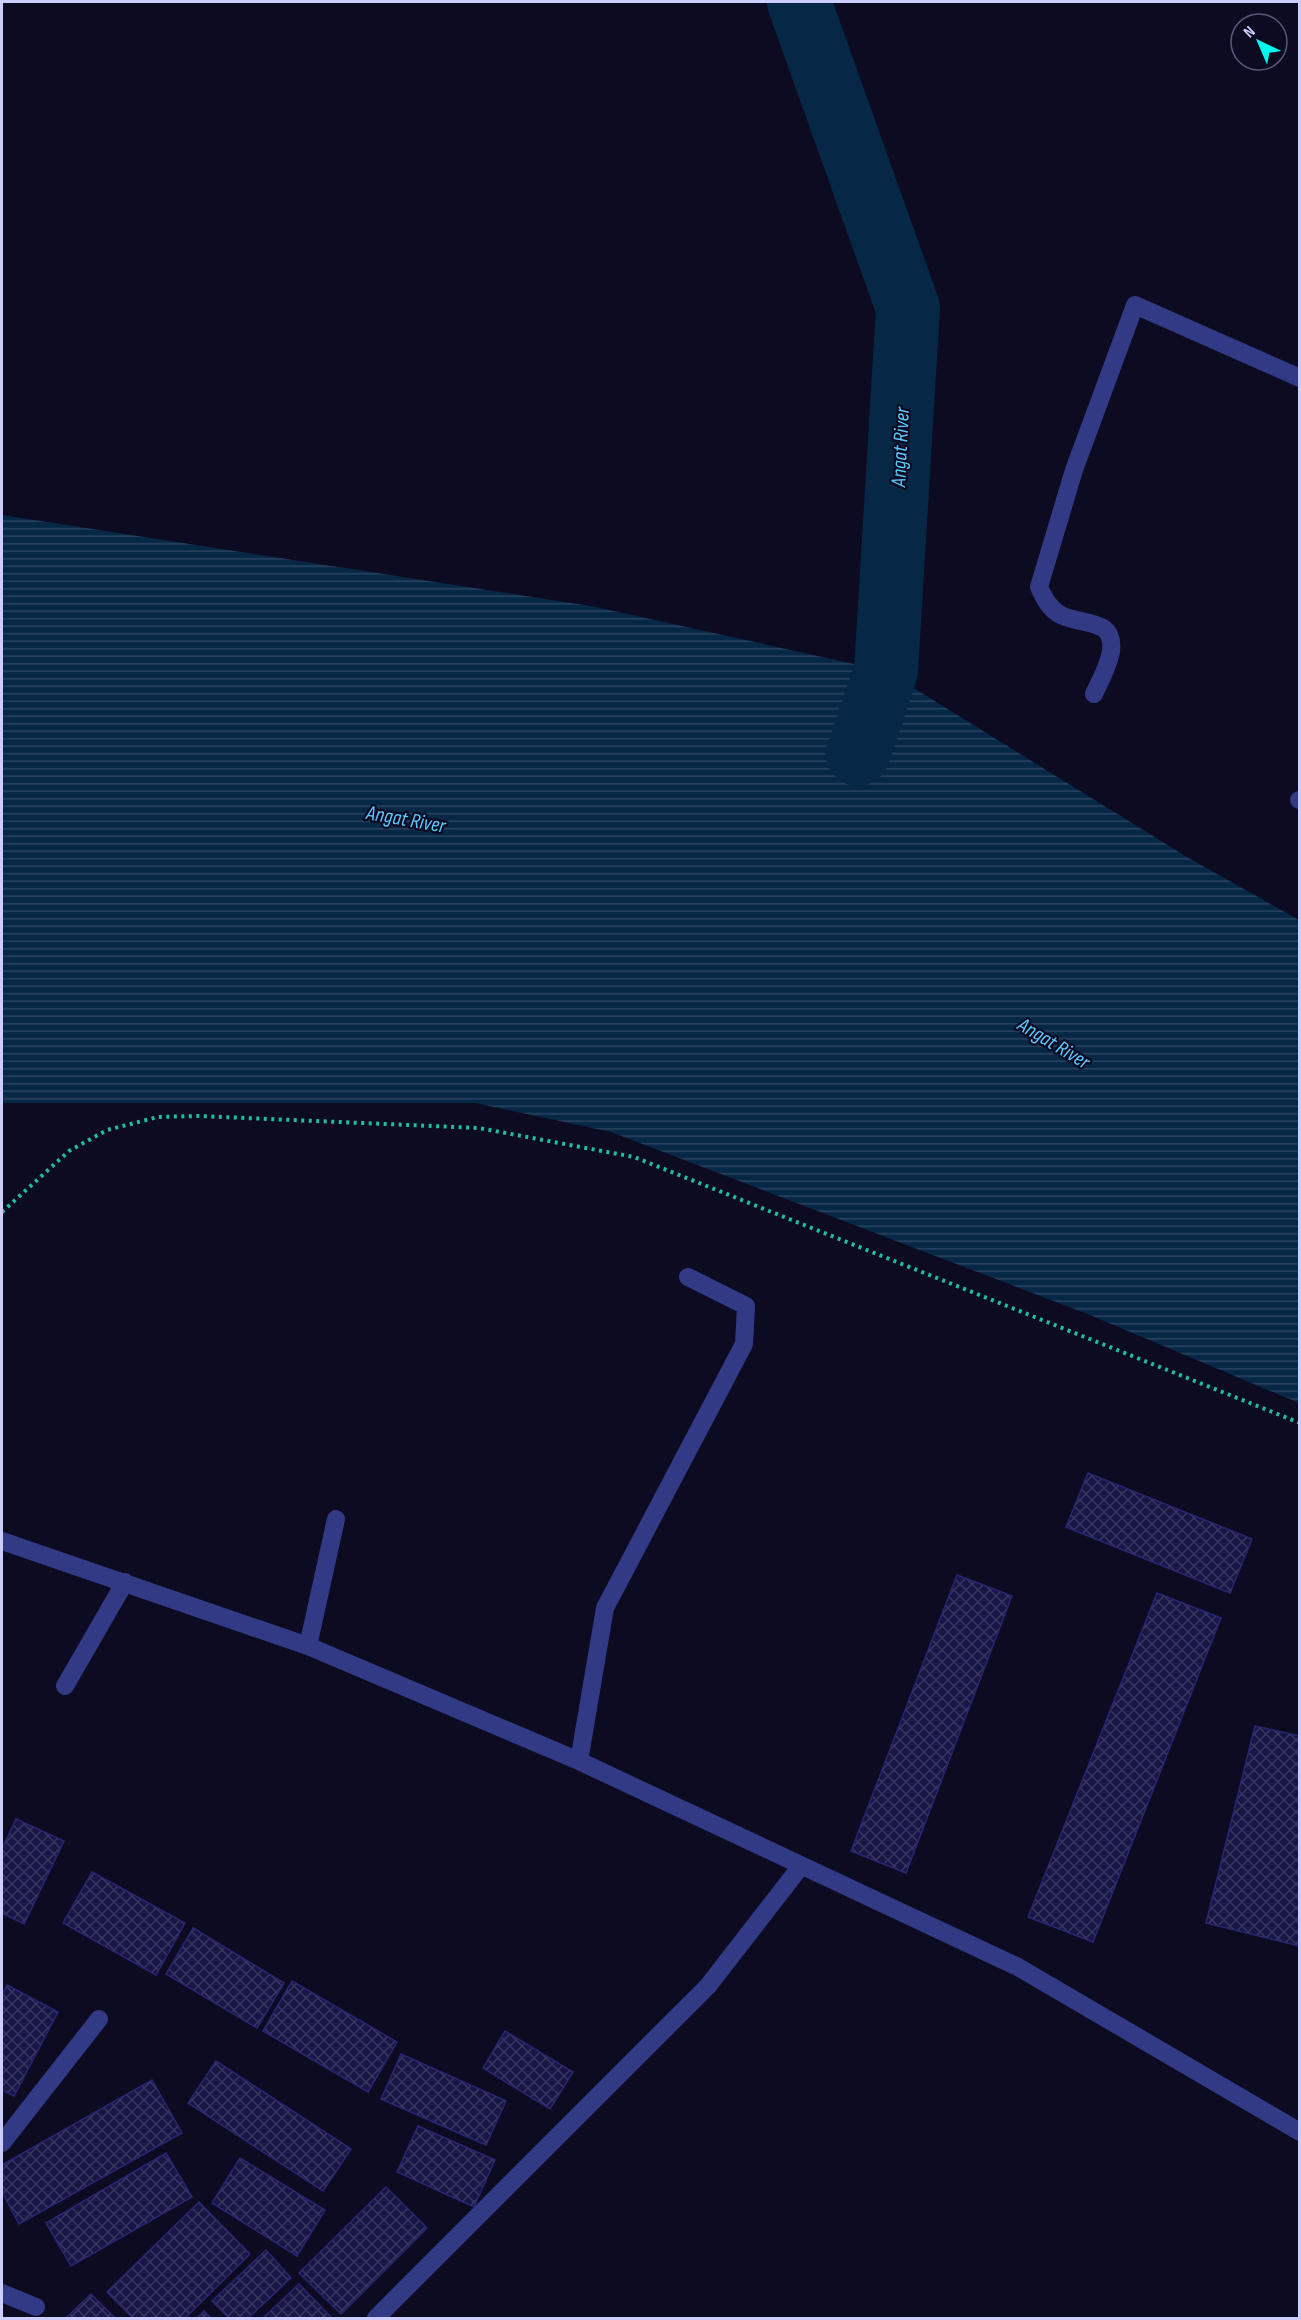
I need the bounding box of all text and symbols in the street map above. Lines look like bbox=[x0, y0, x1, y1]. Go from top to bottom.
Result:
north arrow bbox=[1229, 12, 1289, 72]
text: N bbox=[1240, 22, 1259, 42]
water label: Angat River bbox=[886, 405, 915, 489]
water label: Angat River bbox=[363, 800, 448, 839]
water label: Angat River bbox=[1012, 1012, 1095, 1075]

